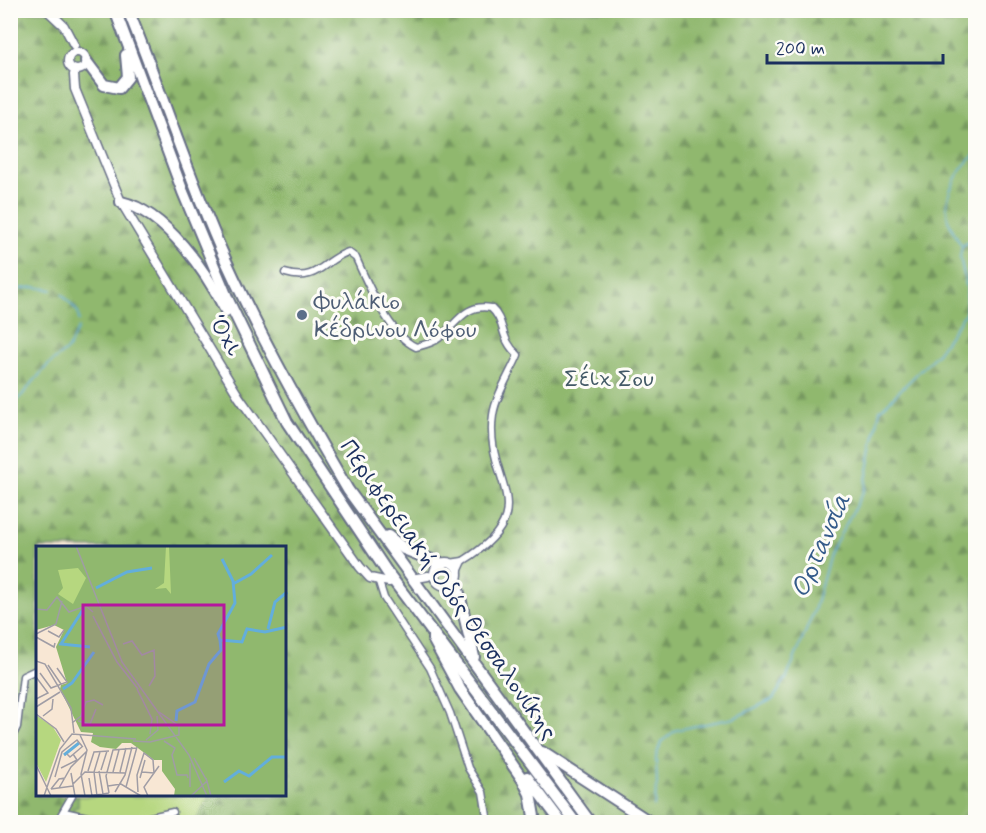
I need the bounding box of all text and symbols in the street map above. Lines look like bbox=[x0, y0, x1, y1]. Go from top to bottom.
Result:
scale bar bbox=[767, 27, 942, 65]
text: 200 m bbox=[776, 37, 825, 61]
place label: Φυλάκιο Κέδρινου Λόφου bbox=[313, 287, 477, 346]
marker: Φυλάκιο Κέδρινου Λόφου bbox=[295, 308, 309, 322]
street label: Όχι bbox=[201, 310, 249, 362]
park label: Σέιχ Σου bbox=[564, 363, 654, 395]
street label: Περιφερειακή Οδός Θεσσαλονίκης bbox=[332, 434, 564, 746]
water label: Ορτανσία bbox=[784, 488, 860, 604]
inset map bbox=[36, 546, 286, 797]

